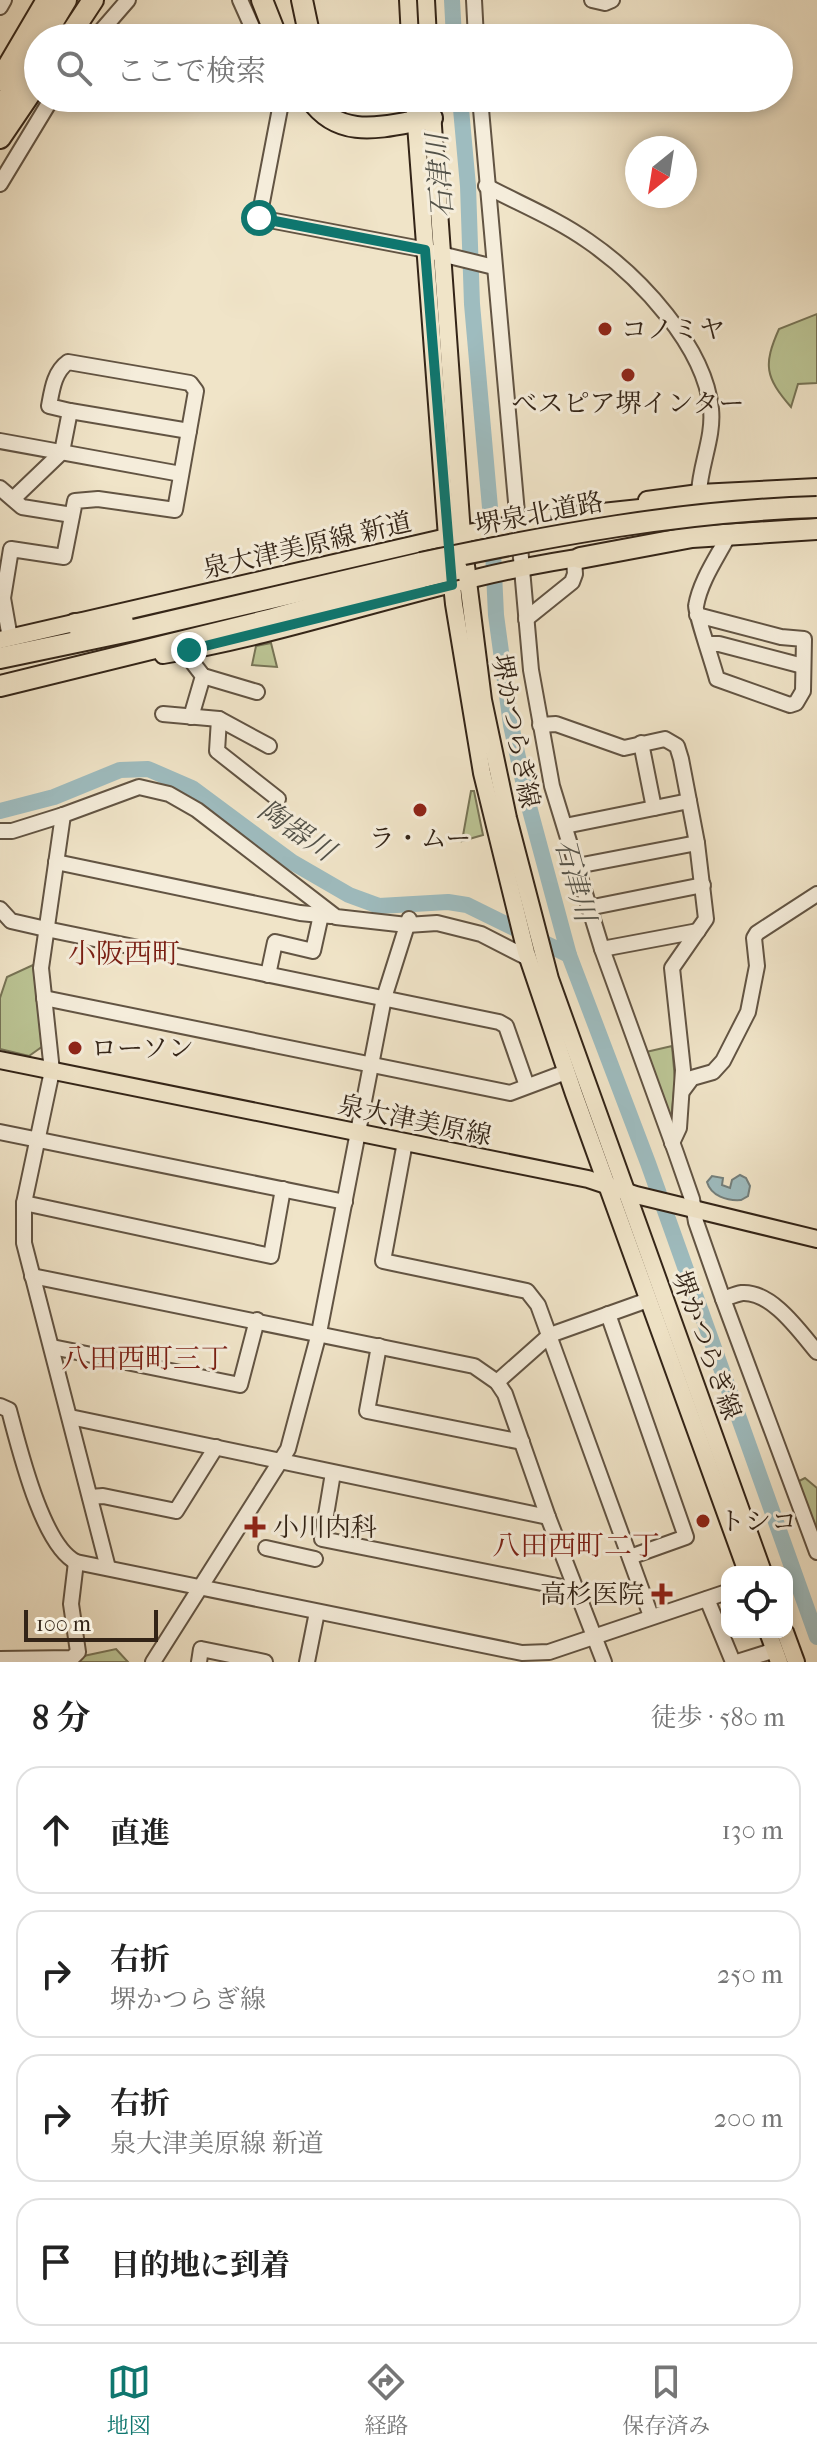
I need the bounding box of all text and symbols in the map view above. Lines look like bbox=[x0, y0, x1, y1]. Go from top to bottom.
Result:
search box bbox=[24, 24, 793, 112]
icon: search bbox=[52, 46, 96, 90]
text: ここで検索 bbox=[116, 54, 266, 89]
water label: 石津川 bbox=[420, 130, 459, 219]
north arrow bbox=[625, 136, 697, 208]
route start bbox=[241, 200, 277, 236]
place label: コノミヤ bbox=[621, 314, 725, 345]
marker: コノミヤ bbox=[596, 320, 614, 338]
marker: べスピア堺インター bbox=[619, 366, 637, 384]
place label: べスピア堺インター bbox=[512, 388, 744, 419]
street label: 堺泉北道路 bbox=[472, 486, 606, 541]
street label: 泉大津美原線 新道 bbox=[200, 506, 415, 585]
route end bbox=[171, 632, 207, 668]
street label: 堺かつらぎ線 bbox=[485, 652, 546, 811]
water label: 陶器川 bbox=[253, 793, 343, 869]
marker: ラ・ムー bbox=[411, 801, 429, 819]
place label: ラ・ムー bbox=[369, 823, 471, 854]
water label: 石津川 bbox=[549, 835, 603, 928]
district label: 小阪西町 bbox=[68, 937, 180, 970]
place label: ローソン bbox=[91, 1033, 194, 1064]
marker: ローソン bbox=[66, 1039, 84, 1057]
street label: 泉大津美原線 bbox=[335, 1089, 494, 1152]
street label: 堺かつらぎ線 bbox=[665, 1267, 748, 1424]
district label: 八田西町三丁 bbox=[61, 1342, 229, 1375]
place label: トシコ bbox=[719, 1506, 797, 1537]
place label: 小川内科 bbox=[273, 1512, 377, 1543]
marker: トシコ bbox=[694, 1512, 712, 1530]
marker: 小川内科 bbox=[244, 1516, 266, 1538]
district label: 八田西町二丁 bbox=[492, 1529, 660, 1562]
map controls bbox=[721, 1566, 793, 1638]
button: locate bbox=[721, 1566, 793, 1638]
place label: 高杉医院 bbox=[540, 1579, 644, 1610]
marker: 高杉医院 bbox=[651, 1583, 673, 1605]
scale bar bbox=[24, 1606, 158, 1642]
text: 100 m bbox=[36, 1611, 91, 1637]
text: 8 分 bbox=[32, 1698, 90, 1738]
text: 徒歩 · 580 m bbox=[651, 1702, 785, 1733]
icon: ahead bbox=[34, 1808, 78, 1852]
text: 130 m bbox=[722, 1815, 783, 1846]
text: 直進 bbox=[110, 1816, 170, 1851]
text: 右折 bbox=[110, 1942, 170, 1977]
icon: right bbox=[34, 1952, 78, 1996]
text: 250 m bbox=[717, 1959, 783, 1990]
text: 堺かつらぎ線 bbox=[110, 1984, 266, 2015]
text: 右折 bbox=[110, 2086, 170, 2121]
icon: right bbox=[34, 2096, 78, 2140]
text: 200 m bbox=[714, 2103, 783, 2134]
text: 泉大津美原線 新道 bbox=[110, 2128, 324, 2159]
icon: arrive bbox=[34, 2240, 78, 2284]
text: 目的地に到着 bbox=[110, 2248, 290, 2283]
tab: 地図 bbox=[107, 2360, 151, 2439]
tab: 経路 bbox=[364, 2360, 408, 2439]
tab: 保存済み bbox=[622, 2360, 710, 2439]

